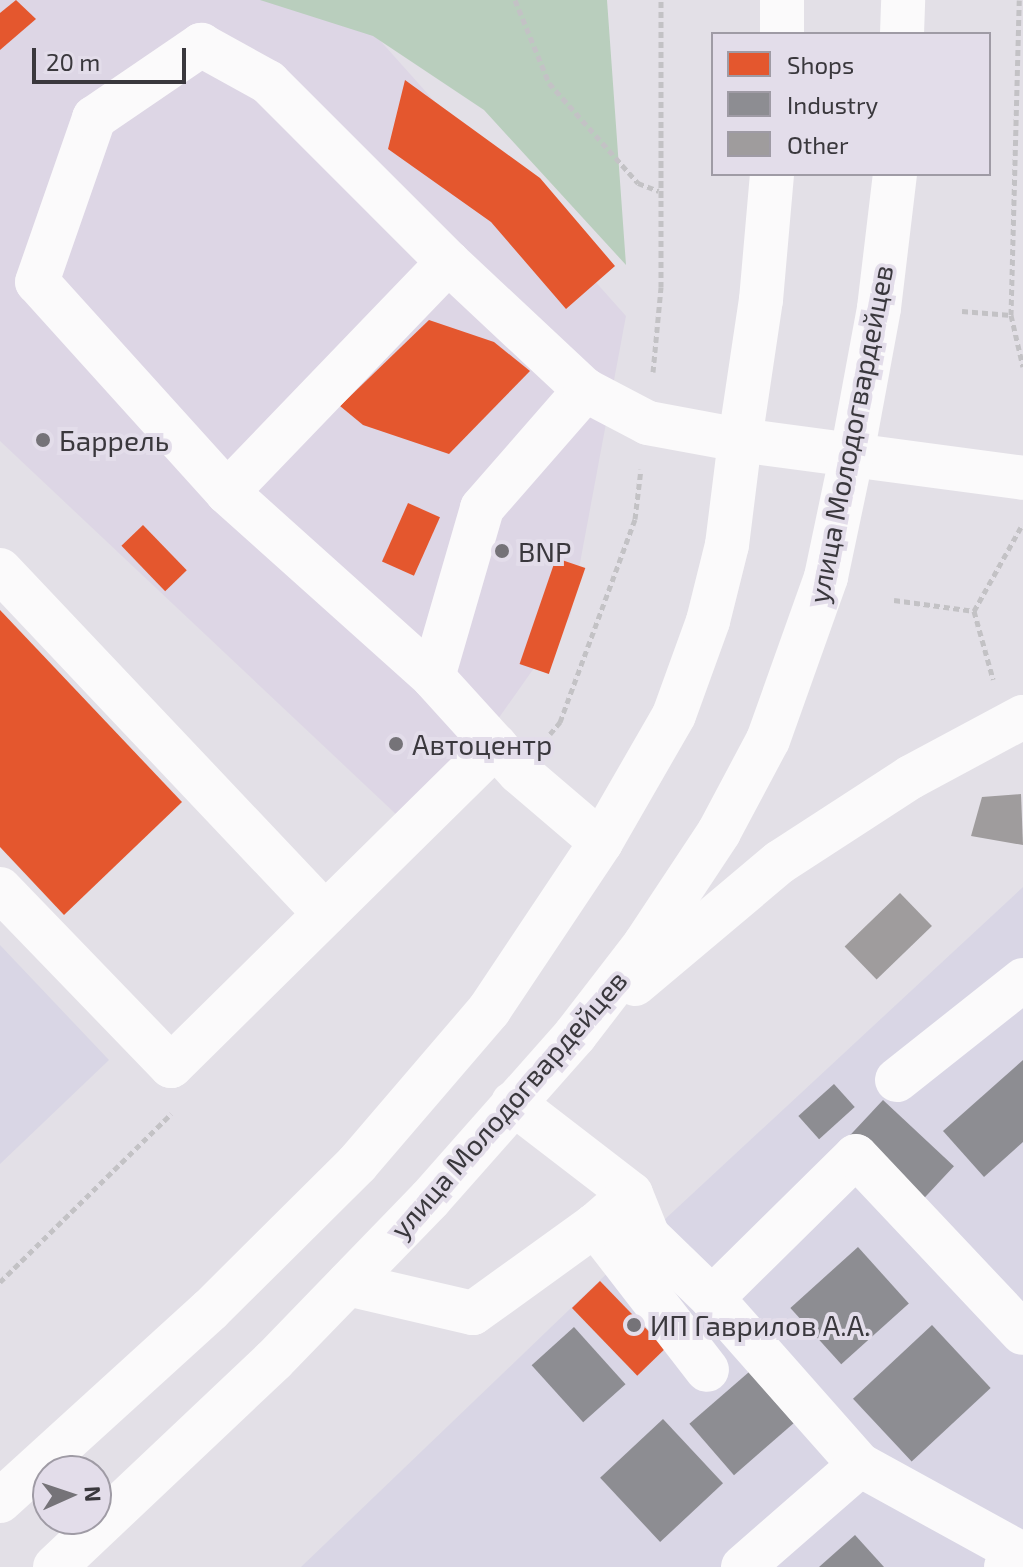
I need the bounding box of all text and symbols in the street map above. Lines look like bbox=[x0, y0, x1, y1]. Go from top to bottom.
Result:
scale bar bbox=[36, 32, 190, 82]
legend bbox=[711, 32, 991, 176]
text: 20 m bbox=[46, 47, 100, 76]
text: Shops bbox=[787, 50, 854, 79]
text: Industry bbox=[787, 90, 878, 119]
text: Other bbox=[787, 130, 849, 159]
street label: улица Молодогвардейцев bbox=[801, 262, 899, 606]
place label: Баррель bbox=[59, 423, 169, 457]
marker: Баррель bbox=[34, 431, 52, 449]
place label: BNP bbox=[518, 534, 572, 568]
marker: BNP bbox=[493, 542, 511, 560]
place label: Автоцентр bbox=[412, 727, 552, 761]
marker: Автоцентр bbox=[387, 735, 405, 753]
street label: улица Молодогвардейцев bbox=[383, 963, 633, 1245]
place label: ИП Гаврилов А.А. bbox=[650, 1308, 870, 1342]
marker: ИП Гаврилов А.А. bbox=[625, 1316, 643, 1334]
north arrow bbox=[32, 1455, 112, 1535]
text: N bbox=[81, 1485, 107, 1502]

